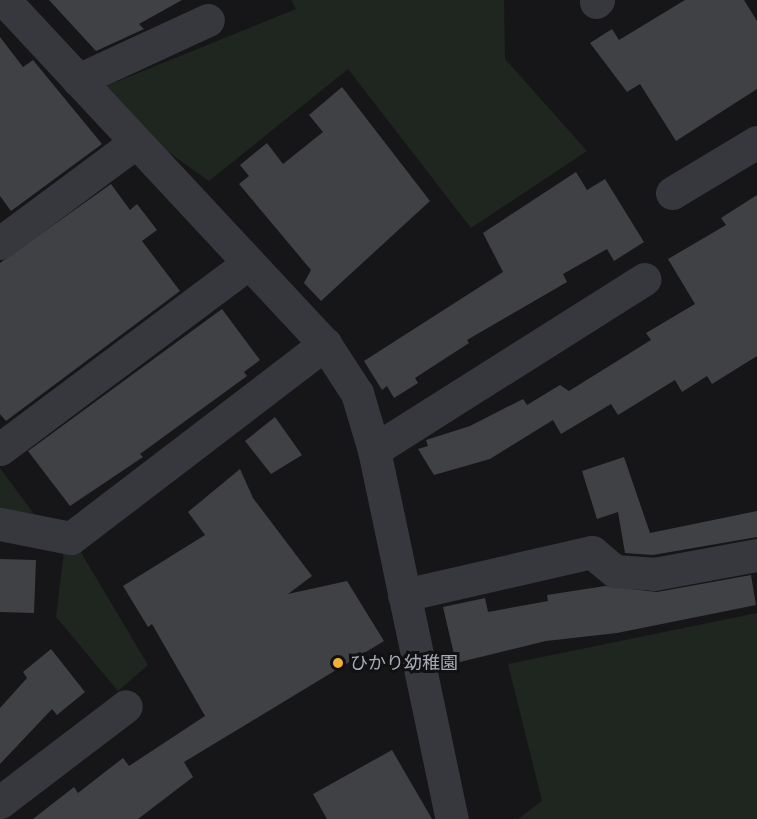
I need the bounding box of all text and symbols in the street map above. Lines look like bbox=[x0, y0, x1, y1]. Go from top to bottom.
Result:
place label: ひかり幼稚園 bbox=[350, 652, 458, 674]
marker: ひかり幼稚園 bbox=[331, 656, 345, 670]

